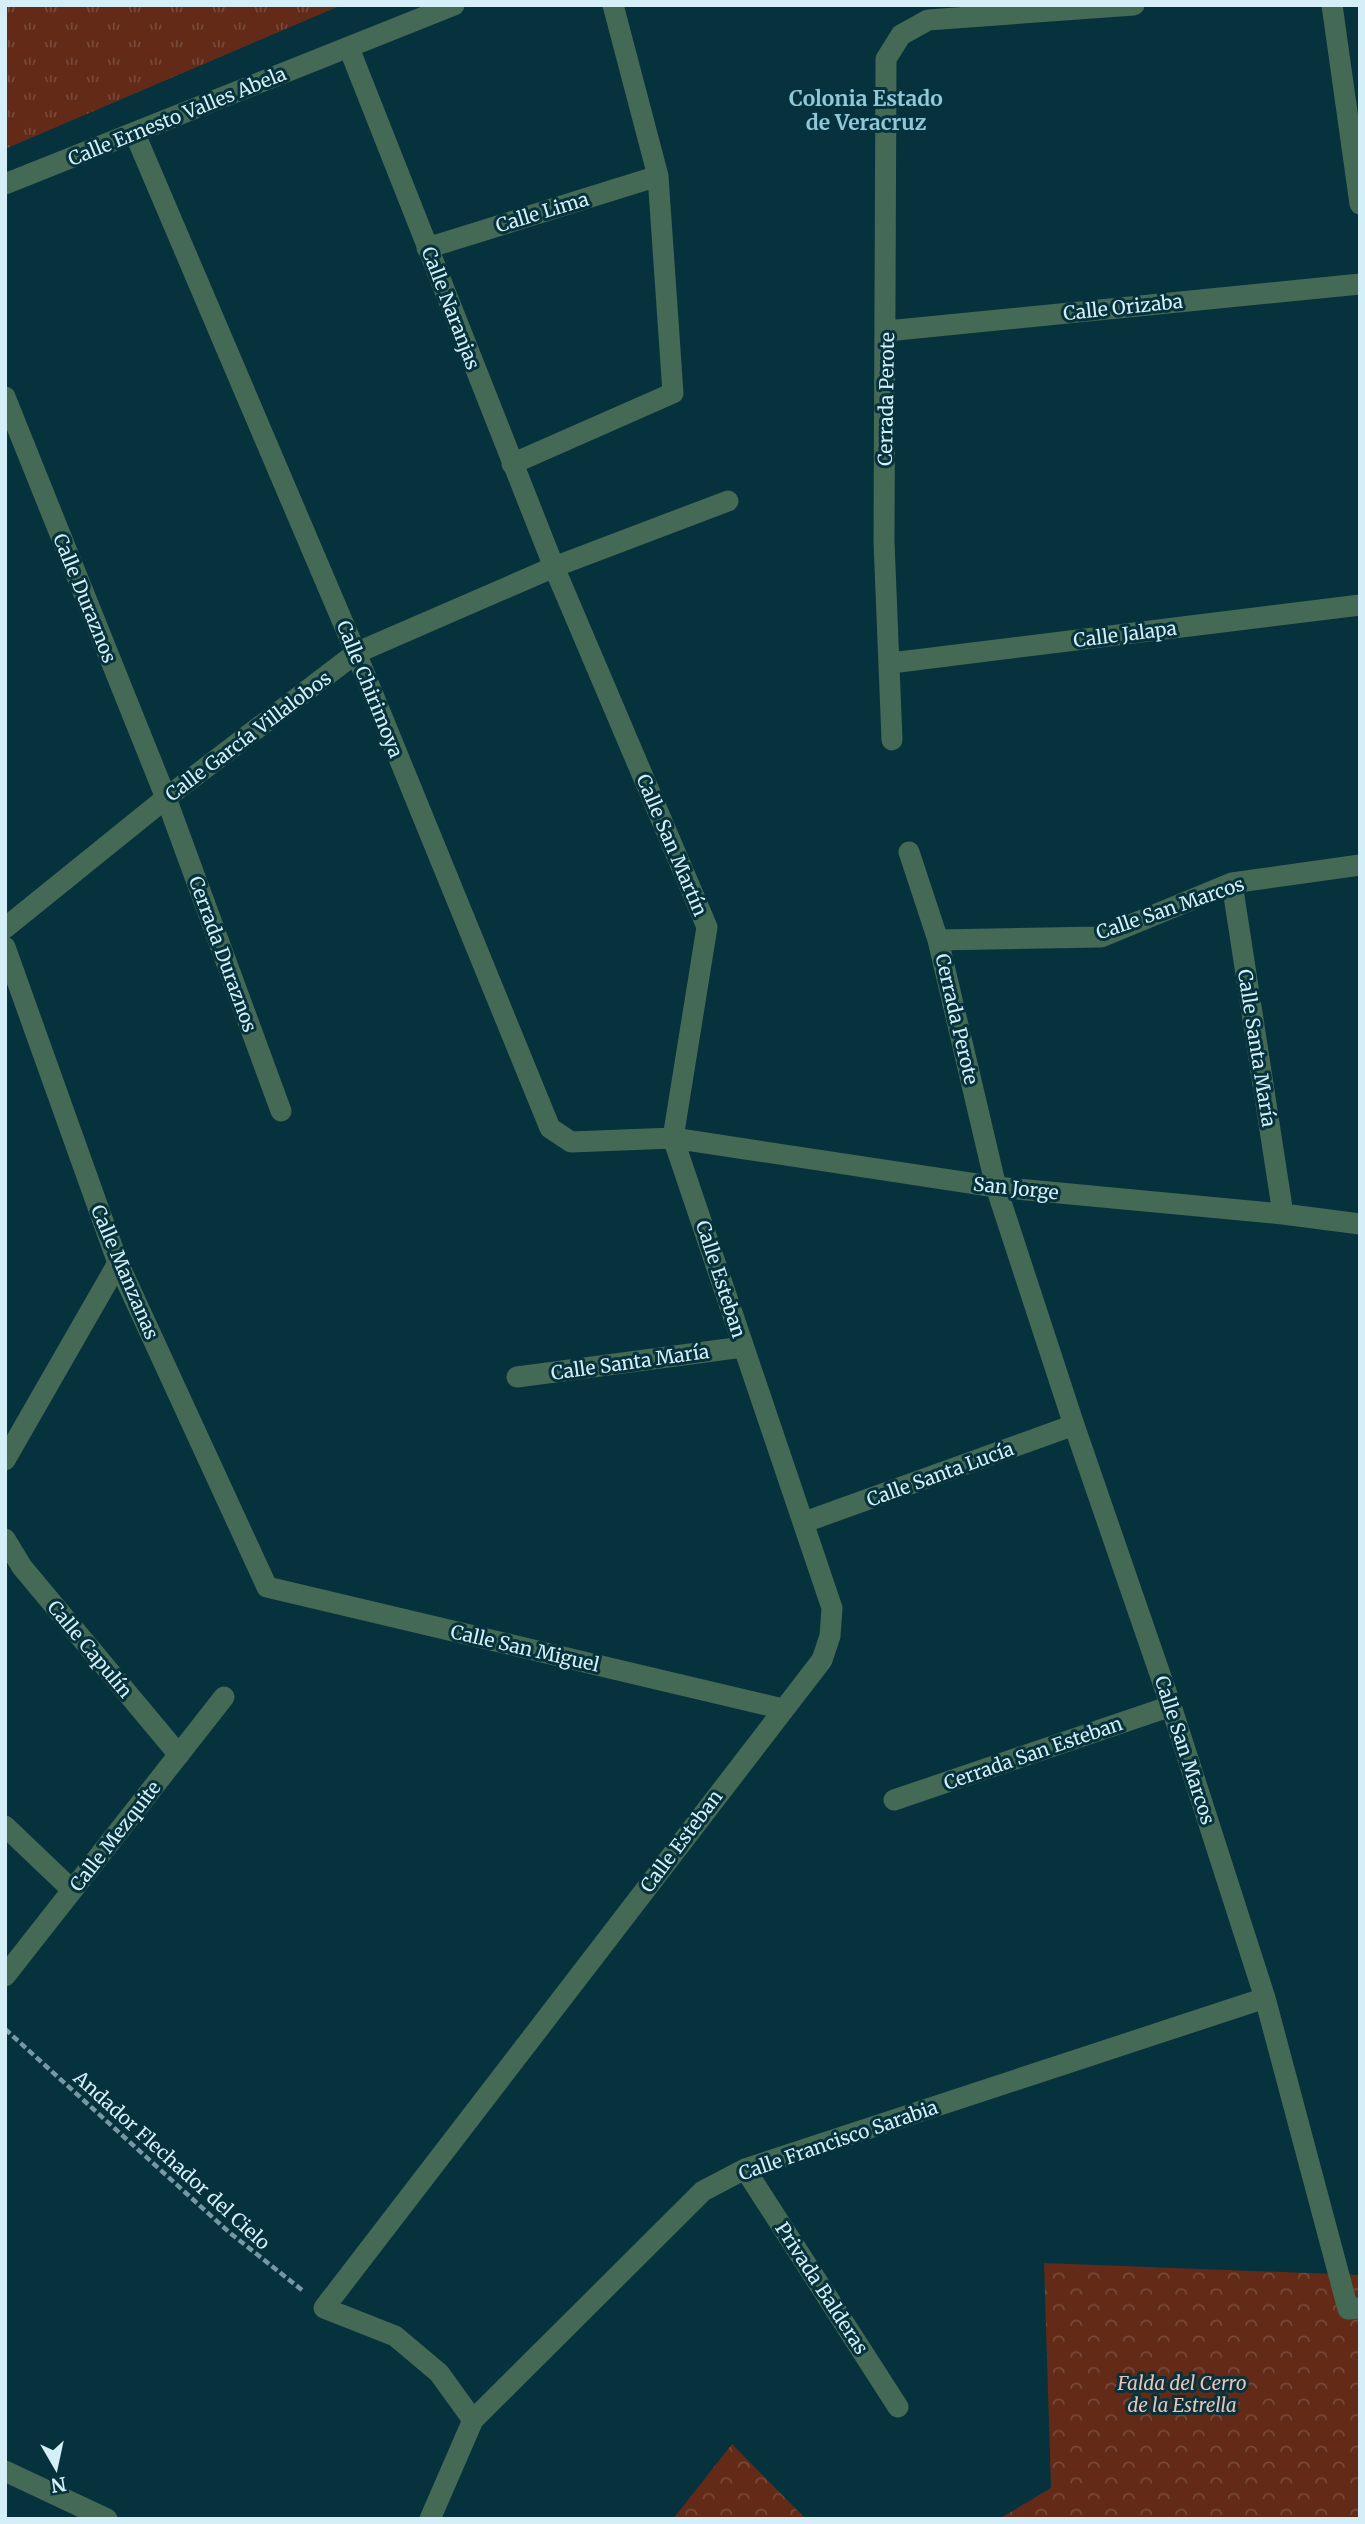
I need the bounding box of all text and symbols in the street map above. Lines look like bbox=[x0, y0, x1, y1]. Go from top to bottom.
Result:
street label: Calle Ernesto Valles Abela bbox=[64, 61, 290, 171]
district label: Colonia Estado de Veracruz bbox=[789, 85, 943, 136]
street label: Calle Lima bbox=[493, 187, 591, 237]
street label: Calle Naranjas bbox=[417, 243, 485, 373]
street label: Calle Orizaba bbox=[1062, 289, 1184, 325]
street label: Cerrada Perote bbox=[873, 332, 899, 466]
street label: Calle Duraznos bbox=[48, 530, 122, 666]
street label: Calle Jalapa bbox=[1072, 616, 1178, 652]
street label: Calle Chirimoya bbox=[332, 617, 408, 761]
street label: Calle García Villalobos bbox=[160, 666, 336, 806]
street label: Calle San Martín bbox=[631, 770, 713, 920]
street label: Calle San Marcos bbox=[1093, 871, 1247, 945]
street label: Cerrada Duraznos bbox=[184, 873, 262, 1035]
street label: Cerrada Perote bbox=[930, 951, 984, 1087]
street label: Calle Santa María bbox=[1233, 967, 1281, 1129]
street label: San Jorge bbox=[972, 1172, 1060, 1204]
street label: Calle Manzanas bbox=[86, 1201, 164, 1343]
street label: Calle Esteban bbox=[691, 1217, 751, 1341]
street label: Calle Santa María bbox=[549, 1339, 711, 1385]
street label: Calle Santa Lucía bbox=[863, 1436, 1017, 1512]
street label: Calle Capulín bbox=[42, 1595, 138, 1703]
street label: Calle San Miguel bbox=[448, 1619, 602, 1677]
street label: Calle San Marcos bbox=[1150, 1673, 1220, 1827]
street label: Cerrada San Esteban bbox=[940, 1711, 1126, 1795]
street label: Calle Mezquite bbox=[64, 1776, 166, 1896]
street label: Calle Esteban bbox=[635, 1785, 728, 1897]
street label: Andador Flechador del Cielo bbox=[68, 2065, 275, 2255]
street label: Calle Francisco Sarabia bbox=[735, 2095, 941, 2185]
street label: Privada Balderas bbox=[770, 2217, 874, 2359]
park label: Falda del Cerro de la Estrella bbox=[1116, 2371, 1247, 2417]
north arrow bbox=[21, 2433, 91, 2503]
text: N bbox=[49, 2472, 68, 2498]

